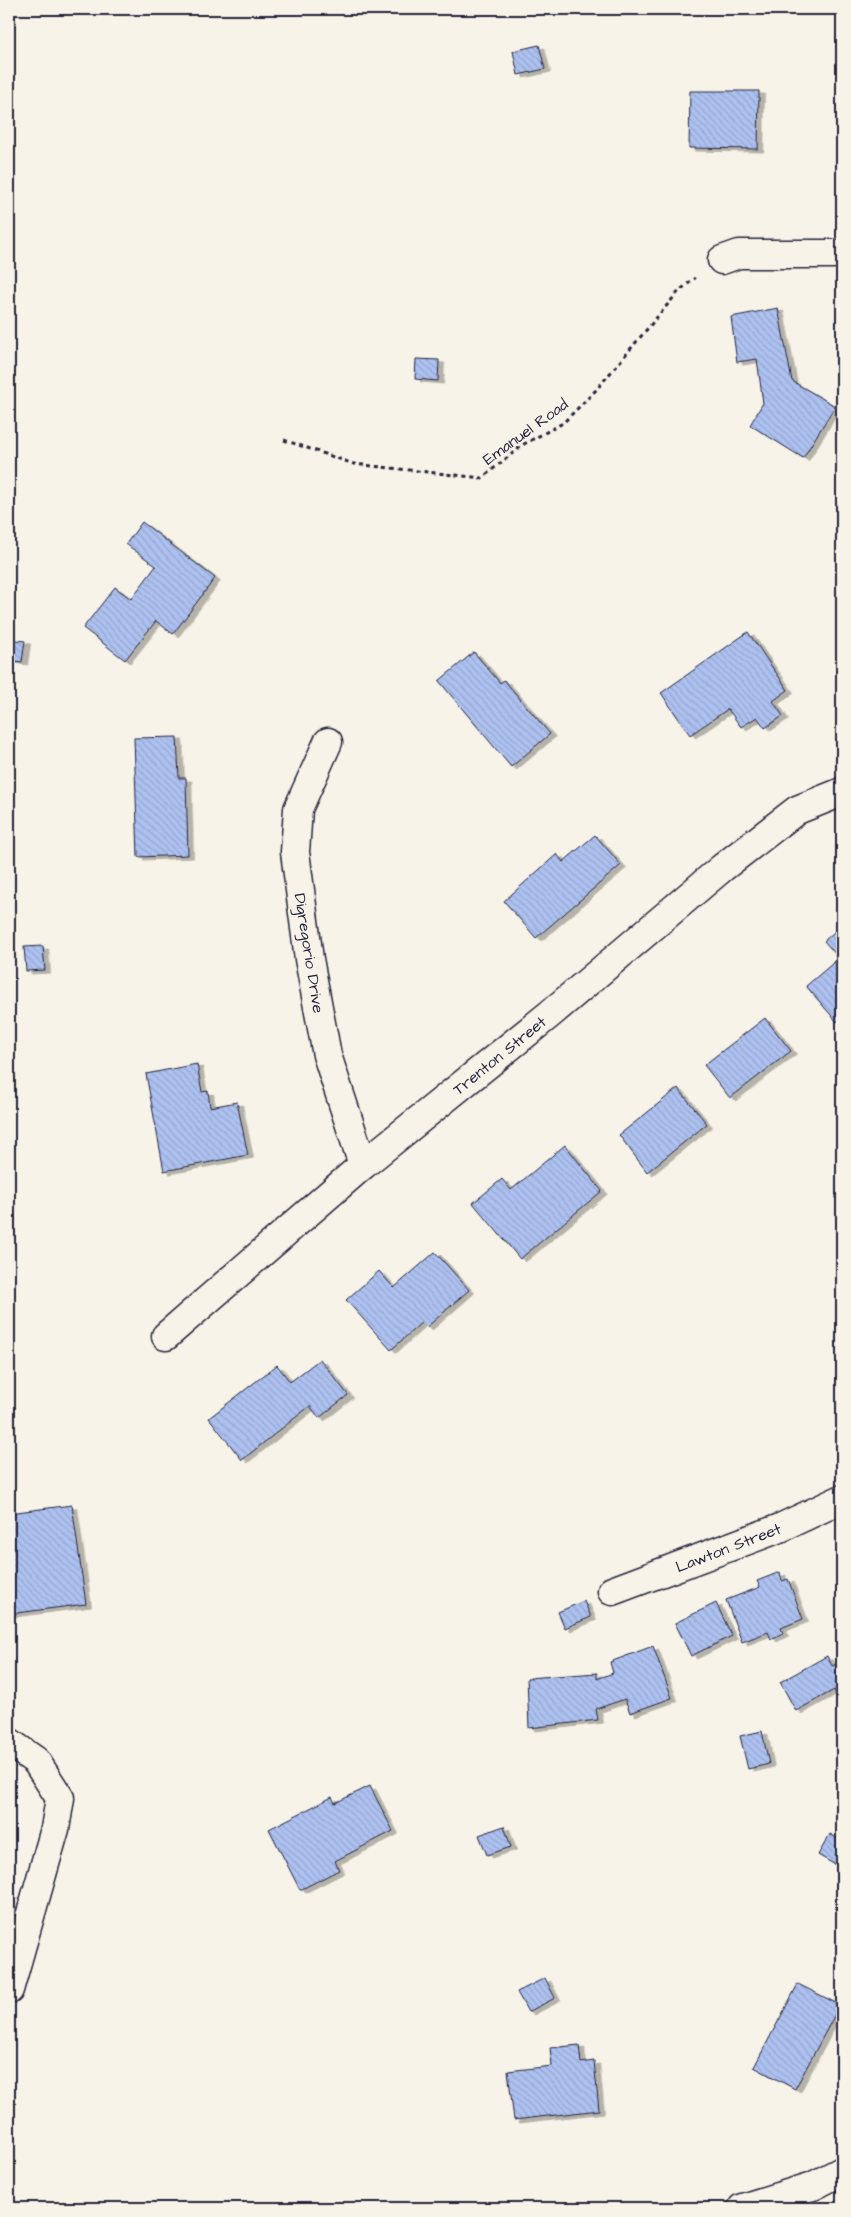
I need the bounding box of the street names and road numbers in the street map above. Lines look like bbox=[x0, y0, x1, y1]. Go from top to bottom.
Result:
street label: Emanuel Road bbox=[478, 393, 573, 470]
street label: Digregorio Drive bbox=[288, 892, 329, 1015]
street label: Trenton Street bbox=[448, 1011, 552, 1100]
street label: Lawton Street bbox=[672, 1518, 785, 1578]

